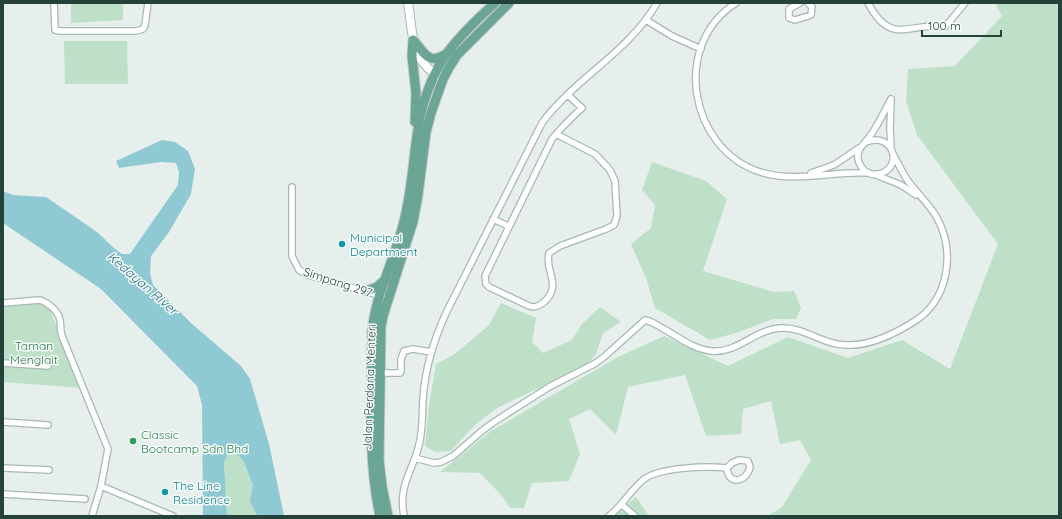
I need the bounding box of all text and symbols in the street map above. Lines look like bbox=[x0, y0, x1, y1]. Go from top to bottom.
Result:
scale bar bbox=[922, 12, 1001, 38]
text: 100 m bbox=[928, 18, 961, 33]
place label: Municipal Department bbox=[350, 230, 417, 259]
marker: Municipal Department bbox=[337, 239, 347, 249]
water label: Kedayan River bbox=[104, 248, 183, 319]
street label: Simpang 297 bbox=[302, 264, 374, 300]
street label: Jalan Perdana Menteri bbox=[359, 324, 379, 450]
park label: Taman Menglait bbox=[10, 338, 58, 367]
place label: Classic Bootcamp Sdn Bhd bbox=[141, 427, 248, 456]
marker: Classic Bootcamp Sdn Bhd bbox=[128, 436, 138, 446]
place label: The Line Residence bbox=[173, 478, 230, 507]
marker: The Line Residence bbox=[160, 487, 170, 497]

